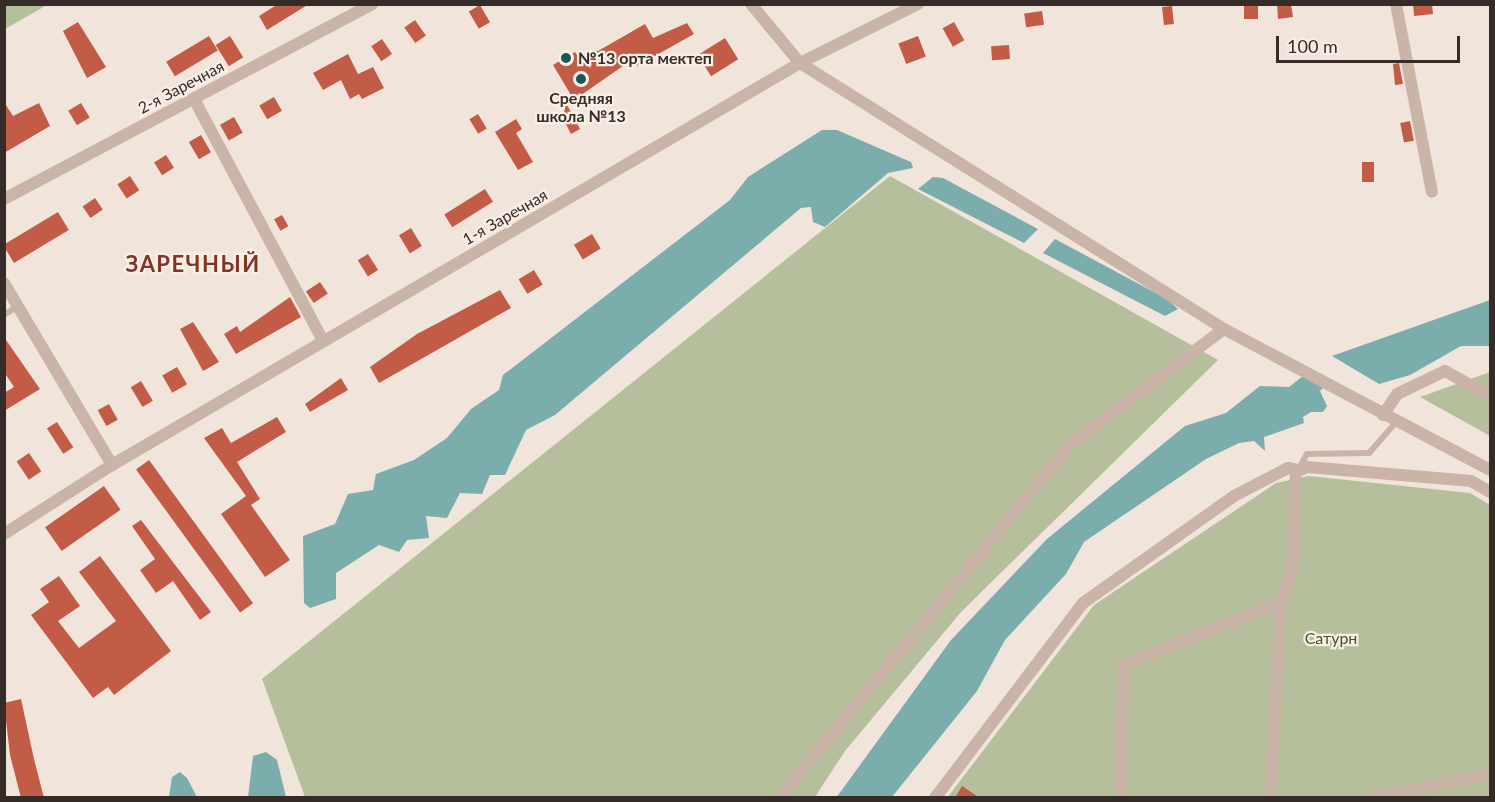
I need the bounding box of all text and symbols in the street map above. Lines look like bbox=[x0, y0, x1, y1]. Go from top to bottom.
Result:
scale bar bbox=[1279, 24, 1464, 62]
text: 100 m bbox=[1287, 35, 1338, 57]
place label: №13 орта мектеп bbox=[578, 48, 712, 68]
marker: №13 орта мектеп bbox=[559, 51, 573, 65]
street label: 2-я Заречная bbox=[135, 56, 227, 118]
marker: Средняя школа №13 bbox=[574, 72, 588, 86]
place label: Средняя школа №13 bbox=[536, 88, 626, 126]
street label: 1-я Заречная bbox=[459, 185, 551, 249]
district label: ЗАРЕЧНЫЙ bbox=[125, 251, 261, 277]
park label: Сатурн bbox=[1305, 628, 1357, 648]

